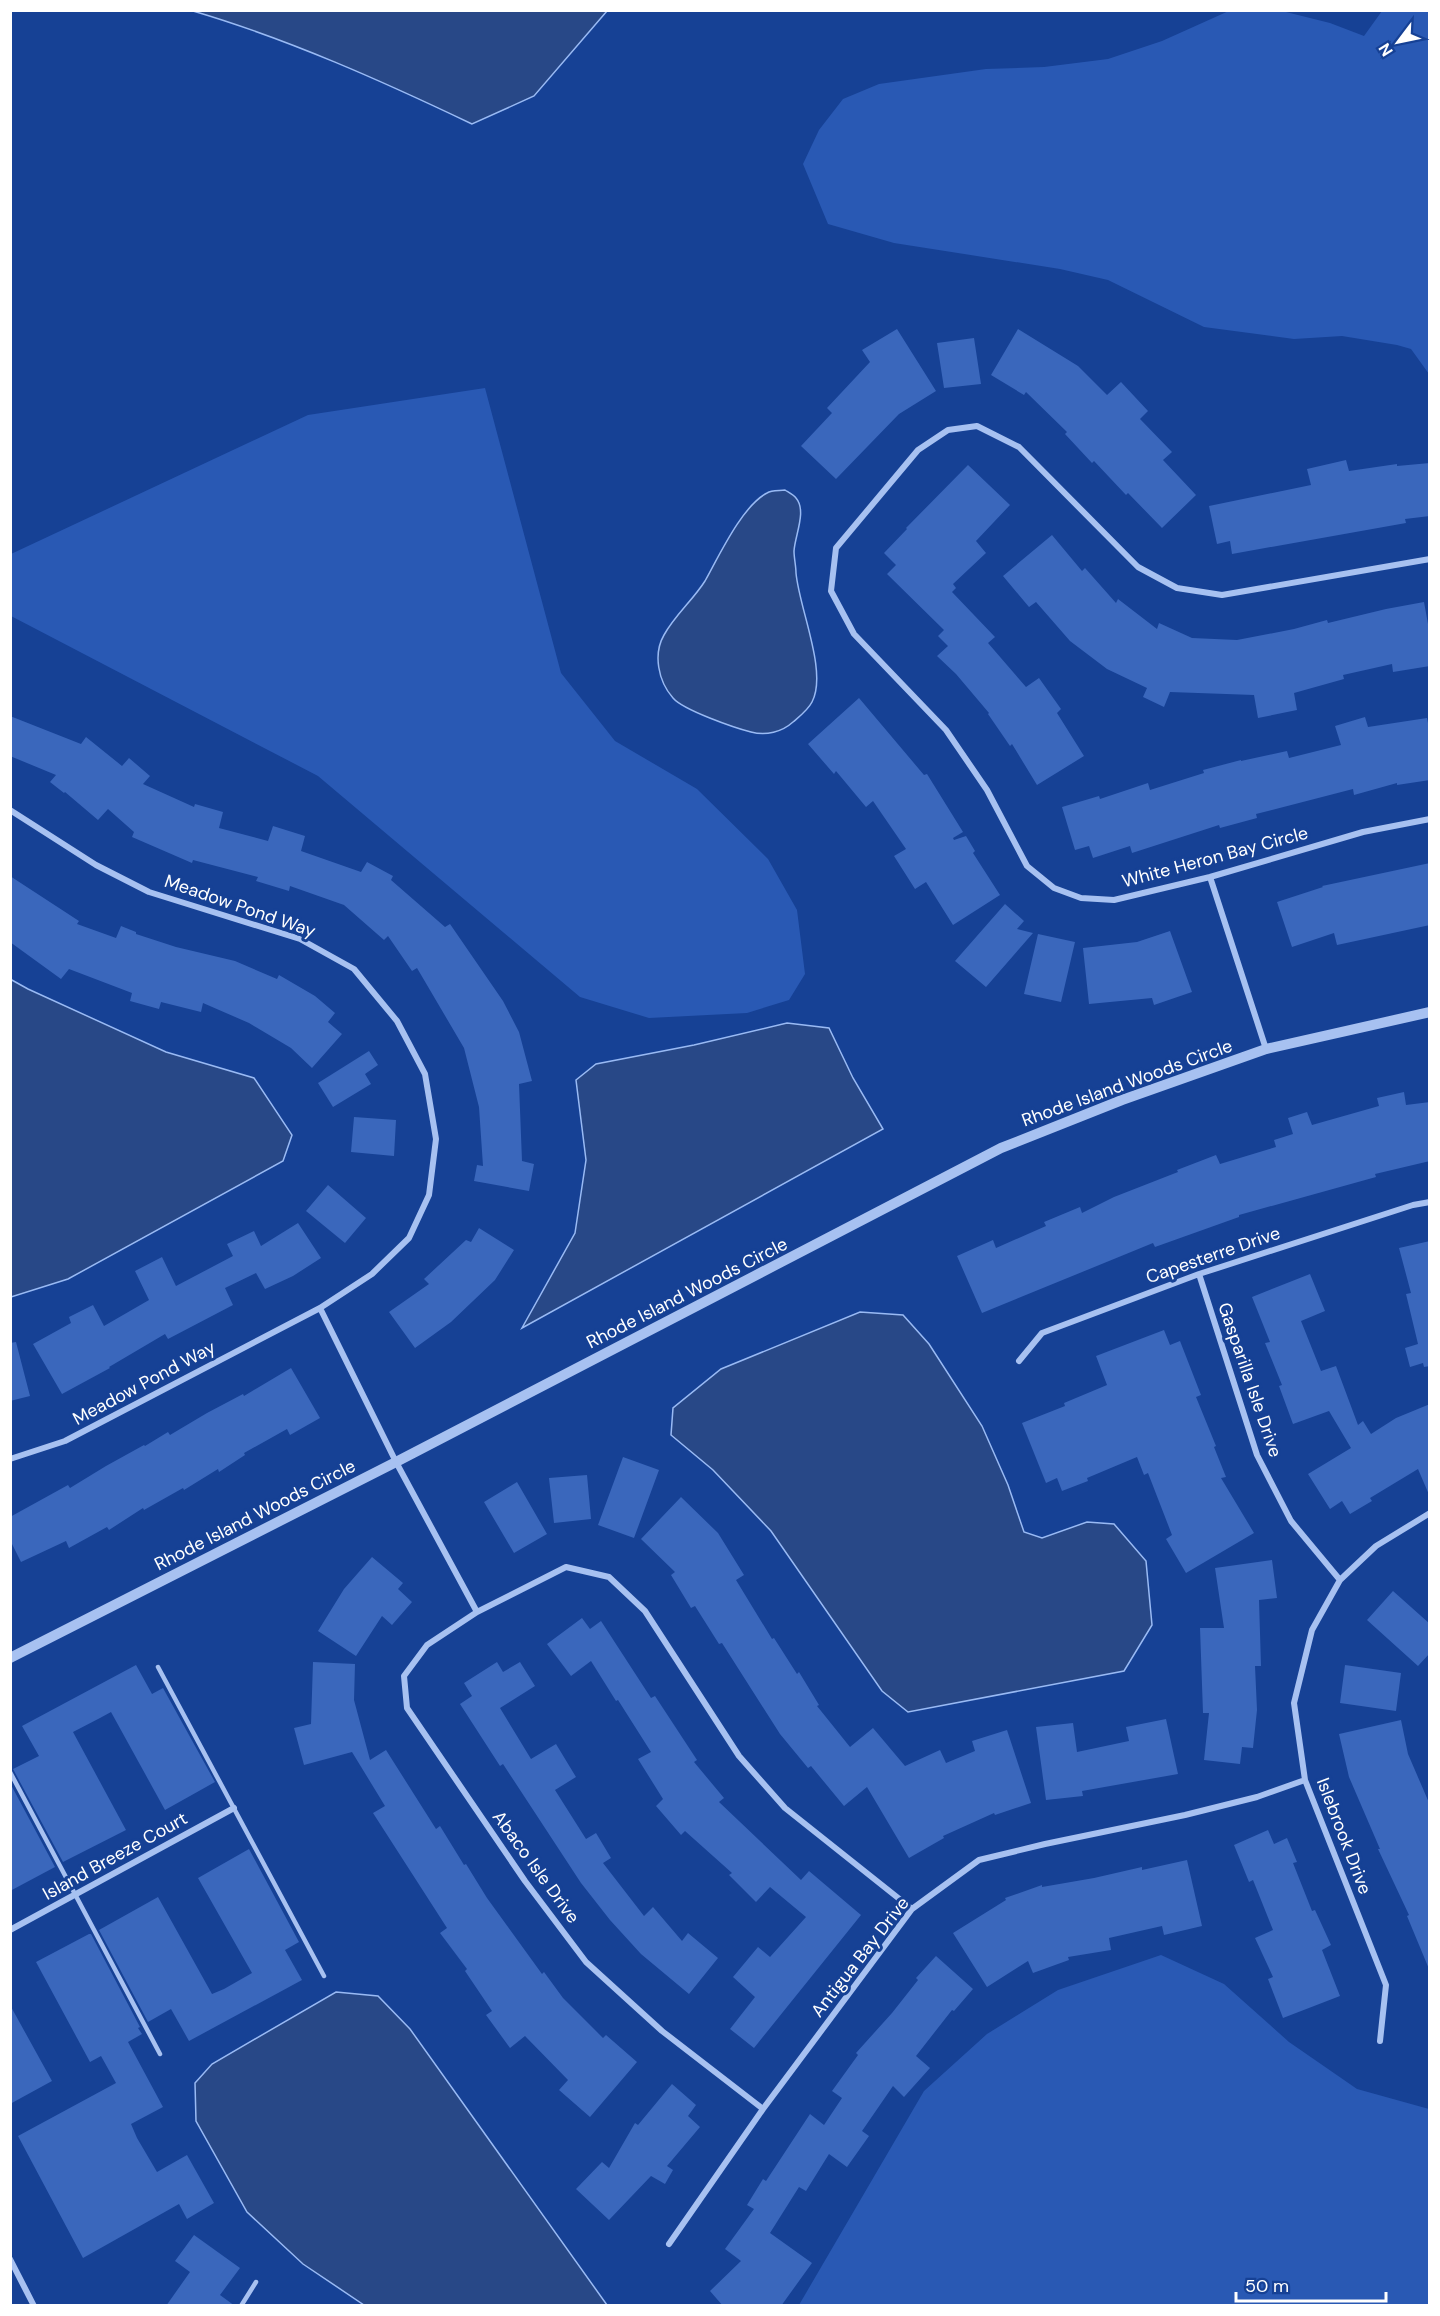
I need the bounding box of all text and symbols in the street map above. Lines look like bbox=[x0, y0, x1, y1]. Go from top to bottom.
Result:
north arrow bbox=[1368, 12, 1428, 72]
text: N bbox=[1374, 39, 1398, 60]
street label: White Heron Bay Circle bbox=[1119, 821, 1311, 893]
street label: Meadow Pond Way bbox=[161, 869, 319, 943]
street label: Rhode Island Woods Circle bbox=[1018, 1034, 1236, 1132]
street label: Capesterre Drive bbox=[1143, 1221, 1283, 1289]
street label: Rhode Island Woods Circle bbox=[582, 1232, 792, 1354]
street label: Gasparilla Isle Drive bbox=[1212, 1299, 1288, 1461]
street label: Meadow Pond Way bbox=[68, 1335, 220, 1431]
street label: Rhode Island Woods Circle bbox=[150, 1454, 360, 1576]
street label: Islebrook Drive bbox=[1311, 1774, 1377, 1898]
street label: Island Breeze Court bbox=[38, 1806, 192, 1906]
street label: Abaco Isle Drive bbox=[487, 1806, 585, 1928]
street label: Antigua Bay Drive bbox=[805, 1892, 915, 2022]
scale bar bbox=[1236, 2265, 1386, 2303]
text: 50 m bbox=[1245, 2274, 1289, 2298]

